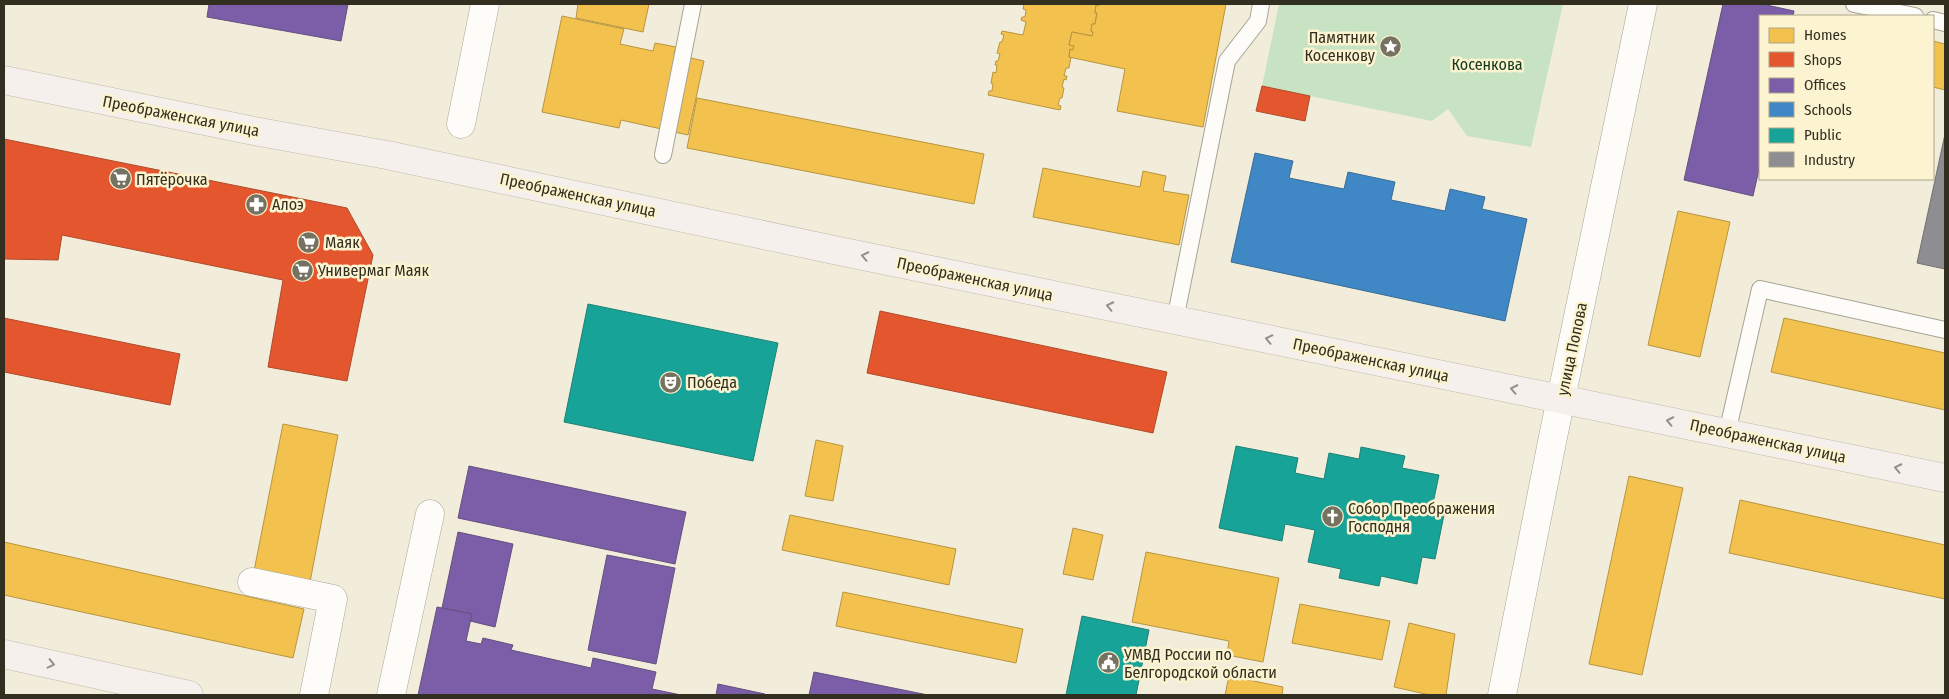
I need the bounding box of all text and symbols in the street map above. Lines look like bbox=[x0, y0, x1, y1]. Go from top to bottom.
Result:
legend bbox=[1759, 15, 1934, 180]
text: Homes bbox=[1804, 26, 1846, 44]
place label: Памятник Косенкову bbox=[1305, 28, 1376, 65]
place icon: Памятник Косенкову bbox=[1379, 34, 1403, 58]
text: Shops bbox=[1804, 51, 1842, 69]
park label: Косенкова bbox=[1451, 55, 1523, 74]
text: Offices bbox=[1804, 76, 1846, 94]
street label: Преображенская улица bbox=[101, 91, 261, 141]
text: Schools bbox=[1804, 101, 1852, 119]
text: Public bbox=[1804, 126, 1842, 144]
text: Industry bbox=[1804, 151, 1855, 169]
supermarket icon: Пятёрочка bbox=[108, 167, 132, 191]
street label: Преображенская улица bbox=[498, 169, 658, 221]
place label: Пятёрочка bbox=[136, 170, 208, 189]
pharmacy icon: Алоэ bbox=[244, 192, 268, 216]
place label: Алоэ bbox=[272, 195, 304, 214]
supermarket icon: Маяк bbox=[297, 230, 321, 254]
place label: Маяк bbox=[325, 233, 360, 252]
one-way arrow bbox=[860, 252, 869, 262]
street label: Преображенская улица bbox=[895, 253, 1055, 305]
supermarket icon: Универмаг Маяк bbox=[290, 258, 314, 282]
place label: Универмаг Маяк bbox=[317, 261, 430, 280]
street label: улица Попова bbox=[1553, 301, 1591, 397]
one-way arrow bbox=[1105, 302, 1114, 312]
one-way arrow bbox=[1264, 334, 1273, 345]
street label: Преображенская улица bbox=[1291, 334, 1451, 386]
theatre icon: Победа bbox=[659, 370, 683, 394]
place label: Победа bbox=[687, 373, 737, 392]
one-way arrow bbox=[1509, 385, 1518, 395]
street label: Преображенская улица bbox=[1688, 415, 1848, 467]
one-way arrow bbox=[1665, 417, 1674, 427]
one-way arrow bbox=[1893, 463, 1902, 474]
place label: Собор Преображения Господня bbox=[1348, 499, 1495, 536]
church icon: Собор Преображения Господня bbox=[1320, 505, 1344, 529]
place label: УМВД России по Белгородской области bbox=[1123, 645, 1277, 682]
public building icon: УМВД России по Белгородской области bbox=[1096, 651, 1120, 675]
one-way arrow bbox=[47, 658, 56, 669]

